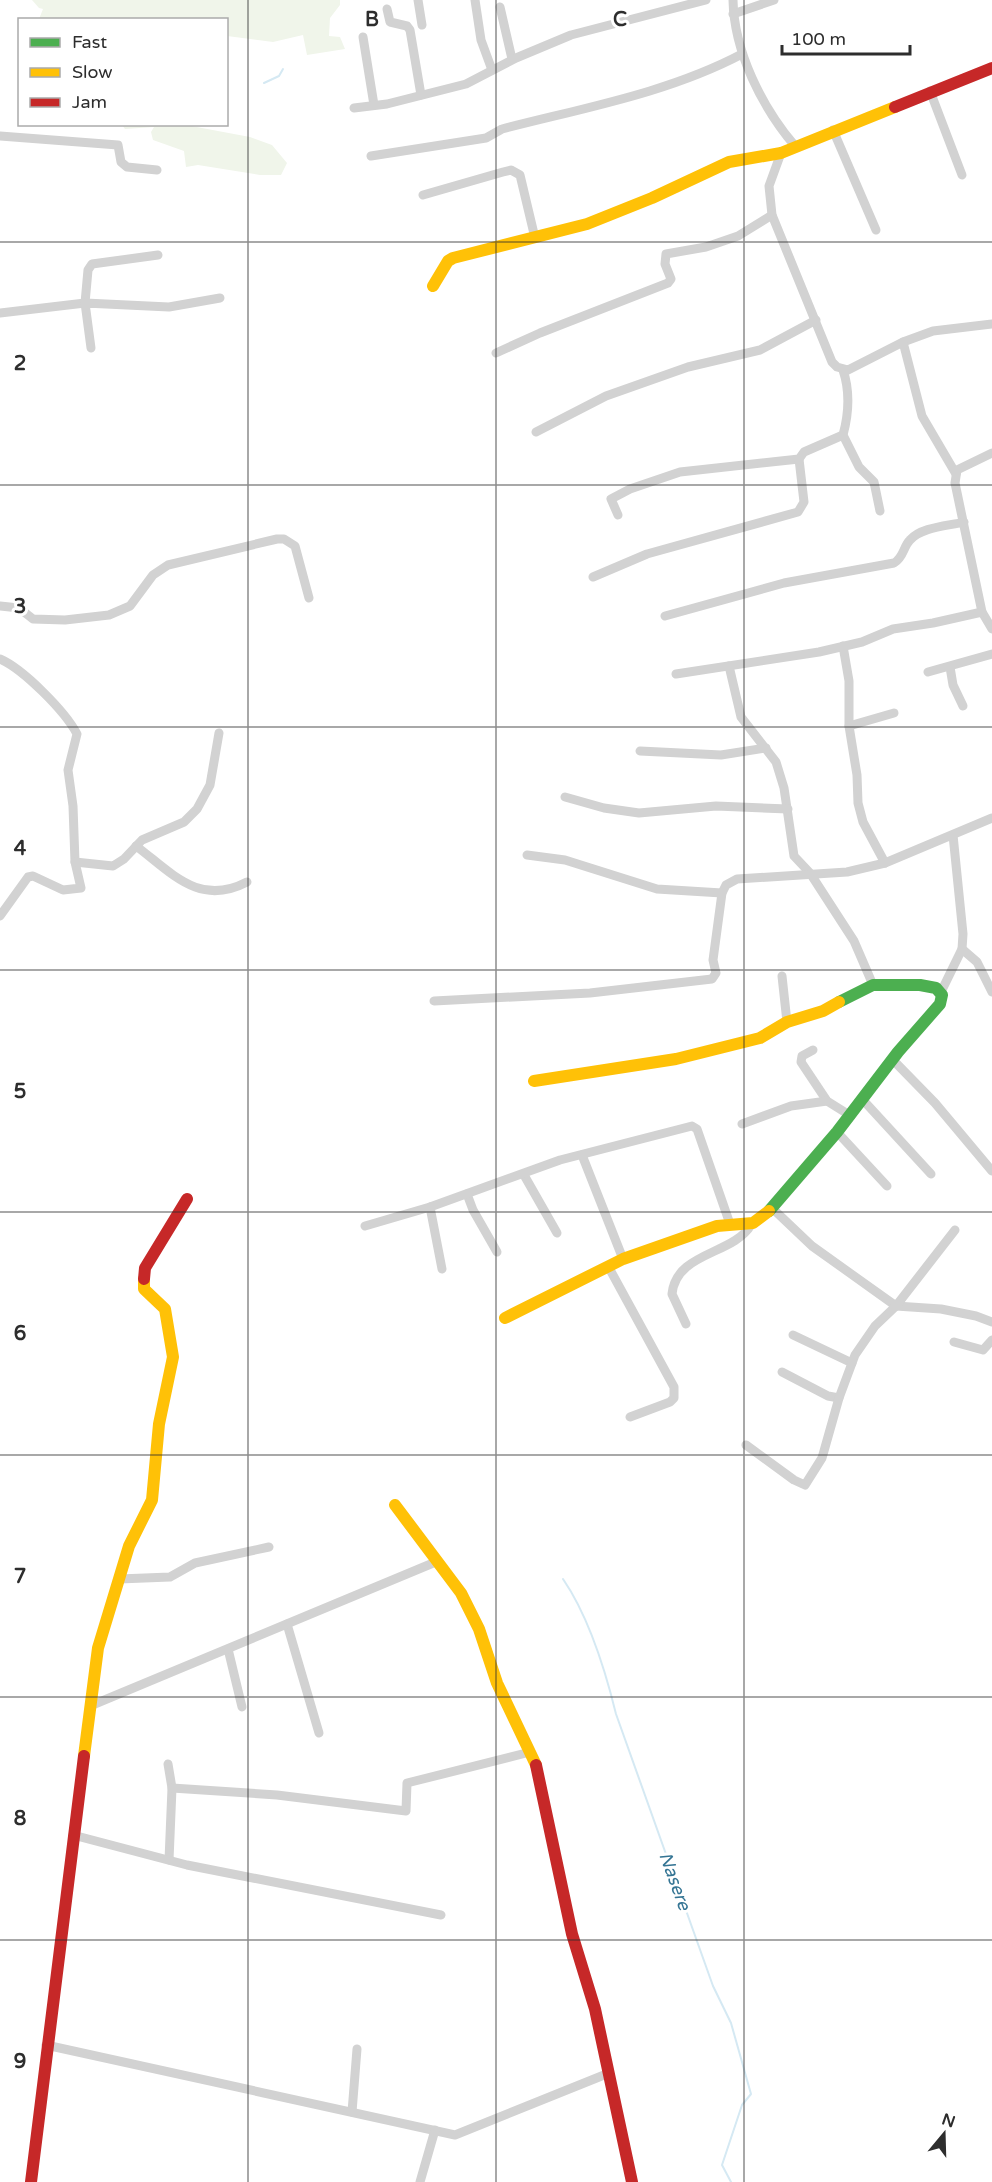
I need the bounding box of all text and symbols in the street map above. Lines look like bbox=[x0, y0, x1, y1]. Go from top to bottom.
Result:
text: B bbox=[365, 8, 379, 32]
text: C bbox=[613, 8, 627, 32]
legend bbox=[18, 18, 228, 126]
scale bar bbox=[782, 18, 910, 56]
text: 100 m bbox=[791, 28, 846, 50]
text: Fast bbox=[72, 31, 107, 53]
text: Slow bbox=[72, 61, 113, 83]
text: Jam bbox=[72, 91, 107, 113]
text: 2 bbox=[14, 352, 26, 376]
text: 3 bbox=[14, 595, 26, 619]
text: 4 bbox=[14, 837, 27, 861]
text: 5 bbox=[14, 1080, 26, 1104]
text: 6 bbox=[14, 1322, 26, 1346]
text: 7 bbox=[14, 1565, 26, 1589]
text: 8 bbox=[14, 1807, 26, 1831]
water label: Nasere bbox=[654, 1849, 696, 1914]
text: 9 bbox=[14, 2050, 26, 2074]
north arrow bbox=[914, 2104, 974, 2164]
text: N bbox=[939, 2109, 958, 2132]

